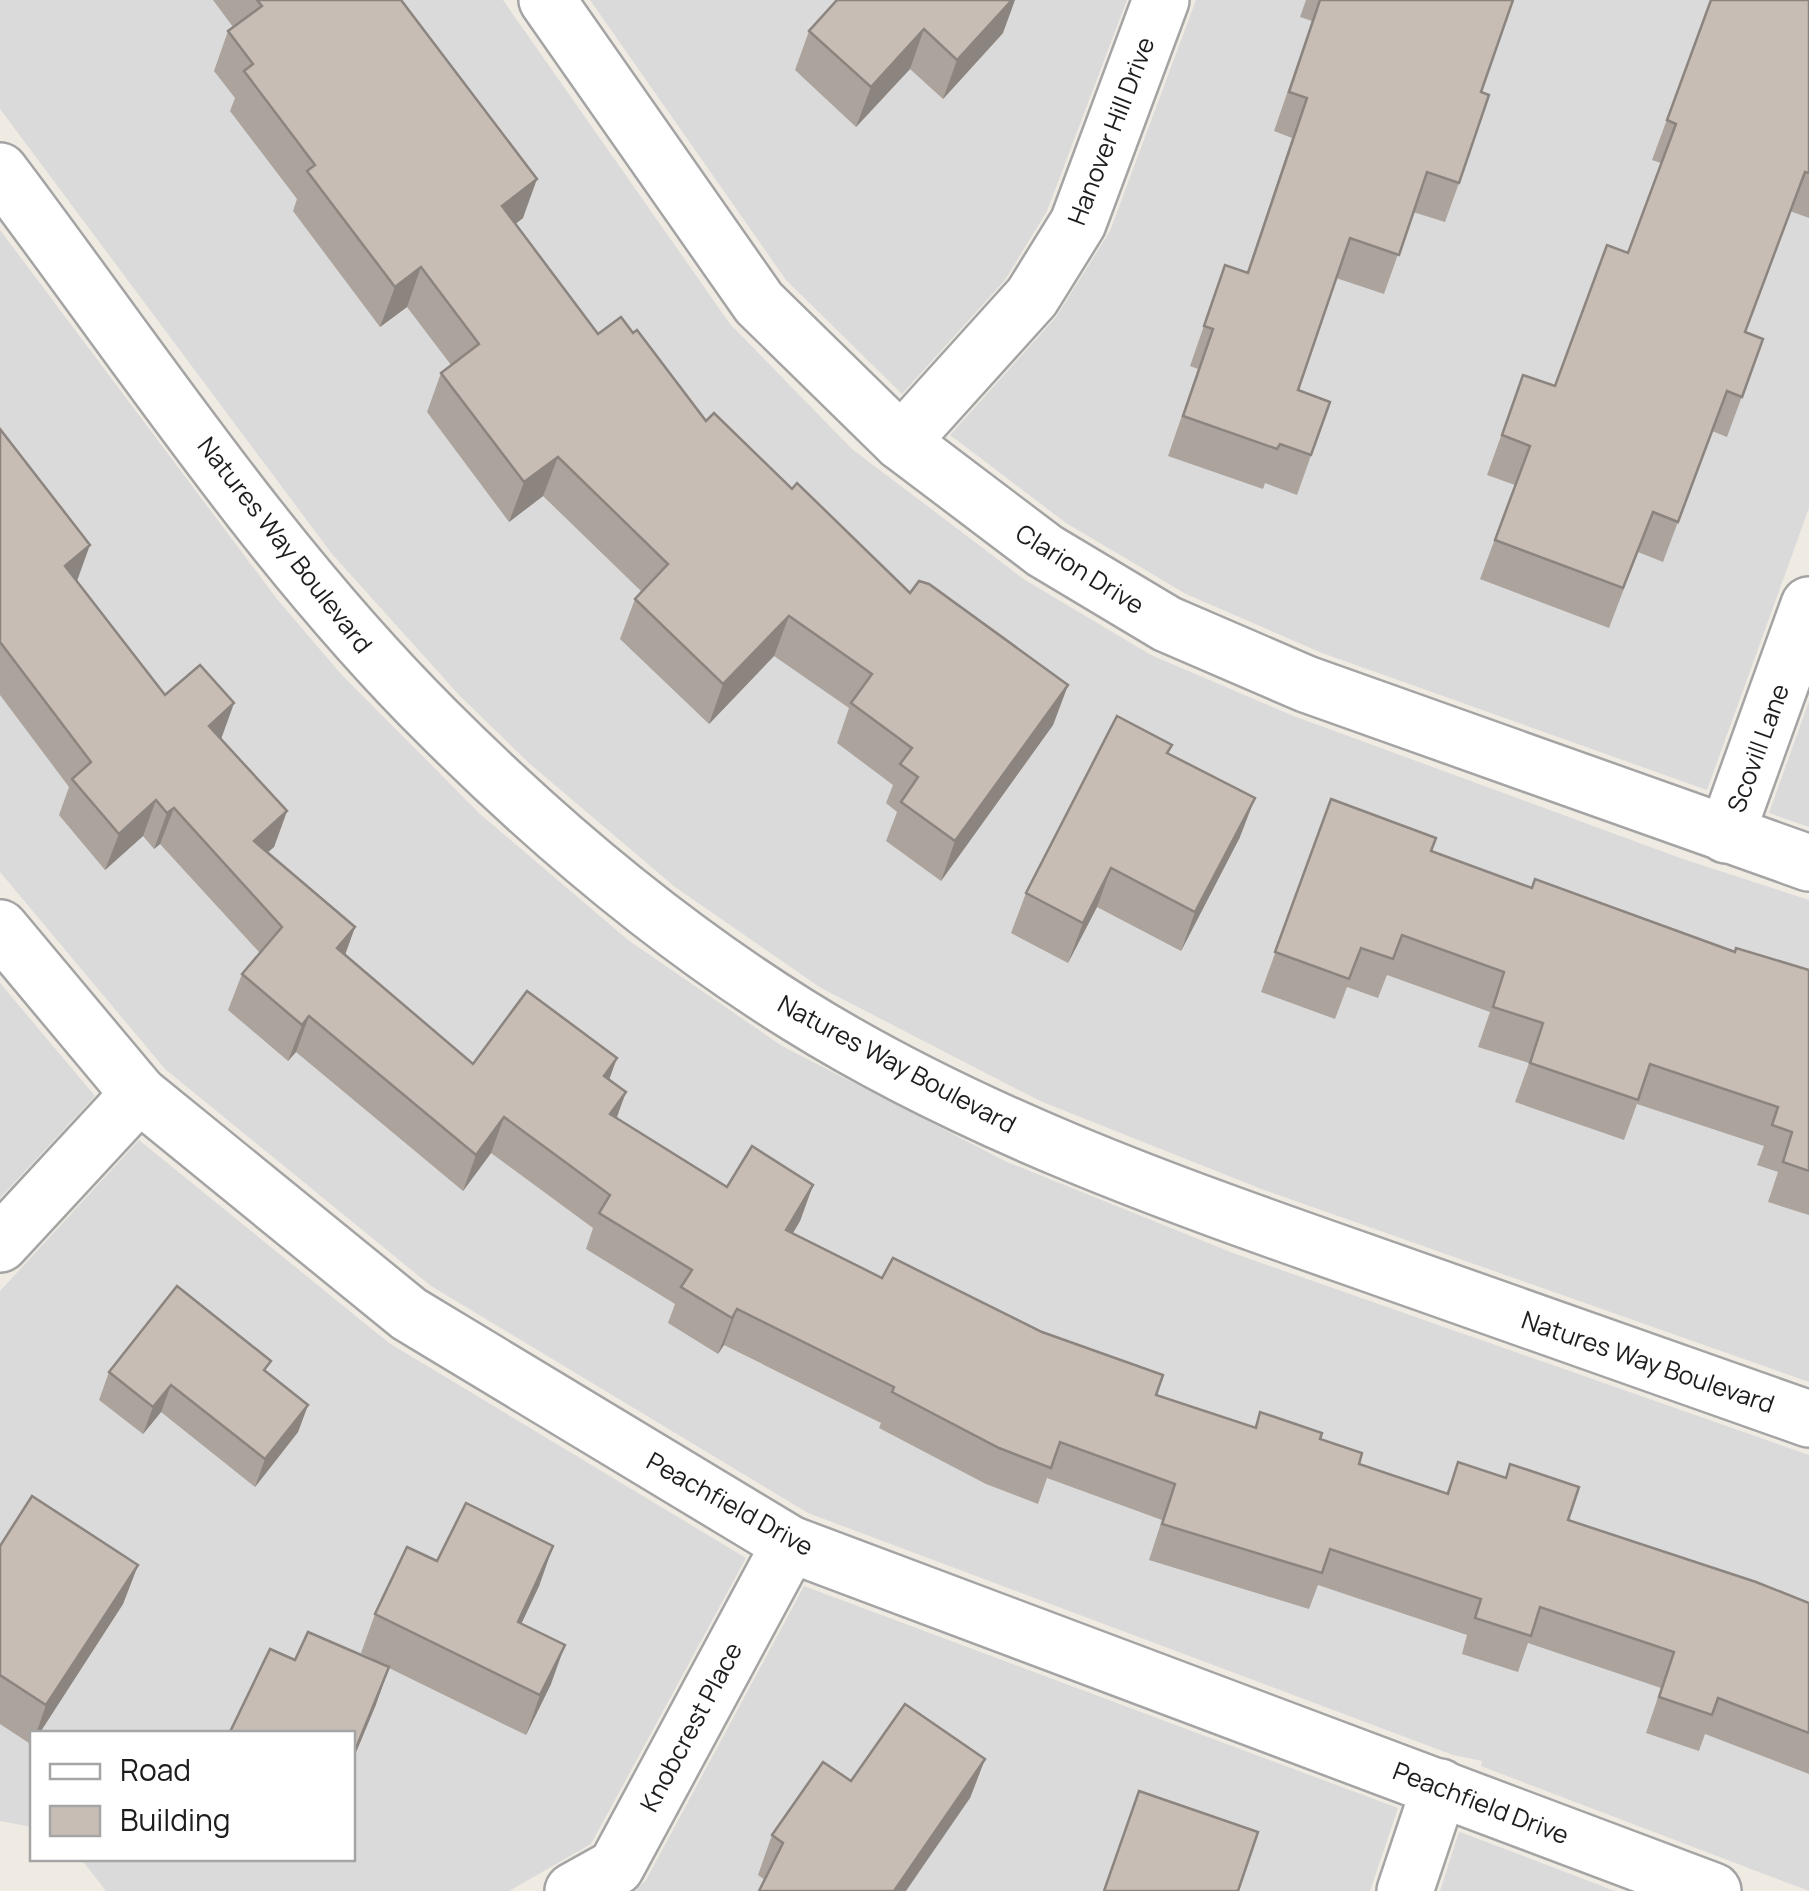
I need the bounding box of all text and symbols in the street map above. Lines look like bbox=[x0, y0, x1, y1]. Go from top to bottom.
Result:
street label: Hanover Hill Drive bbox=[1059, 32, 1163, 230]
street label: Natures Way Boulevard bbox=[190, 429, 381, 660]
street label: Clarion Drive bbox=[1009, 515, 1151, 622]
street label: Scovill Lane bbox=[1718, 679, 1797, 817]
street label: Natures Way Boulevard bbox=[772, 986, 1023, 1141]
street label: Natures Way Boulevard bbox=[1517, 1302, 1779, 1421]
street label: Peachfield Drive bbox=[641, 1443, 820, 1564]
street label: Knobcrest Place bbox=[631, 1636, 750, 1818]
legend bbox=[30, 1731, 355, 1861]
text: Road bbox=[120, 1749, 191, 1790]
street label: Peachfield Drive bbox=[1388, 1753, 1574, 1852]
text: Building bbox=[120, 1799, 231, 1840]

